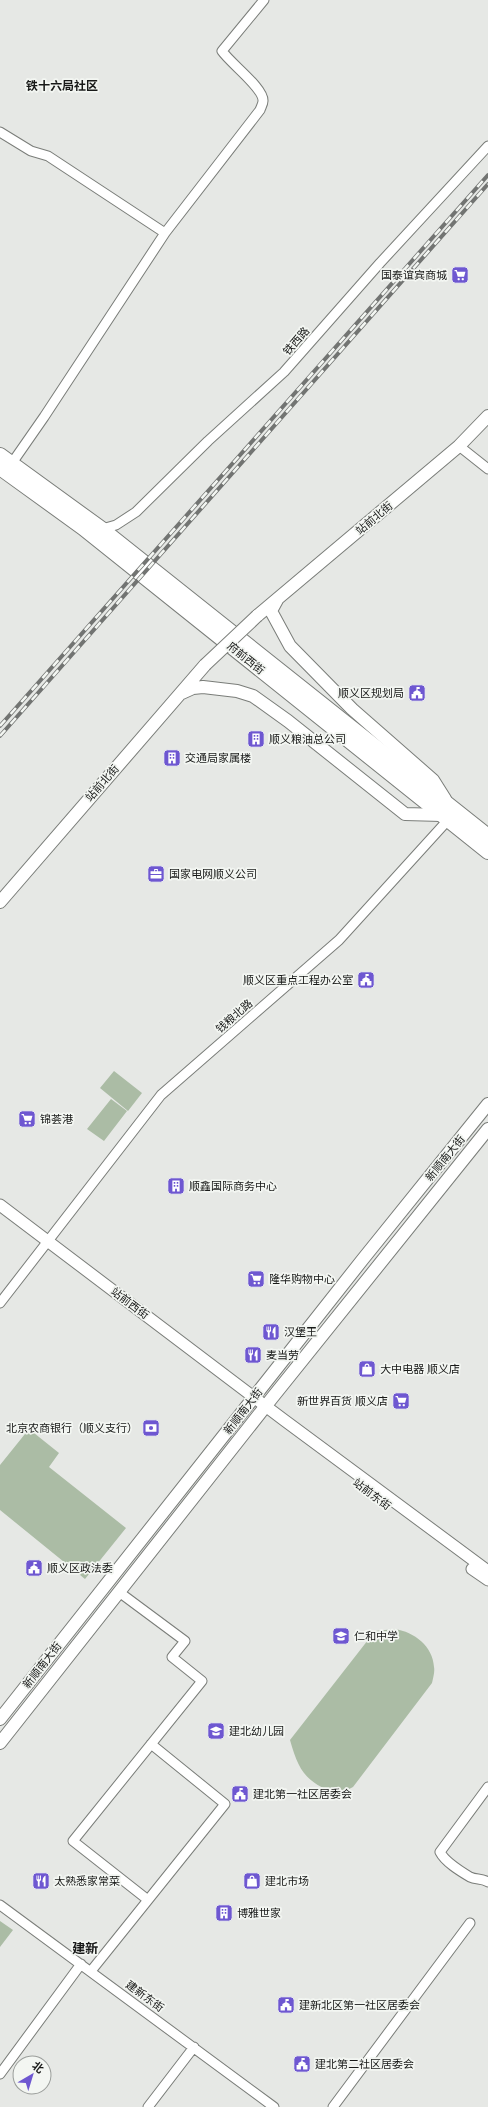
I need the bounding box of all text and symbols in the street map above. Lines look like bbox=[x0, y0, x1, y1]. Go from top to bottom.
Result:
district label: 铁十六局社区 bbox=[26, 79, 98, 93]
supermarket icon: 国泰谊宾商城 bbox=[450, 265, 470, 285]
place label: 国泰谊宾商城 bbox=[381, 269, 447, 282]
street label: 铁西路 bbox=[281, 325, 312, 358]
street label: 站前北街 bbox=[353, 499, 395, 538]
street label: 府前西街 bbox=[224, 639, 267, 677]
public building icon: 顺义区规划局 bbox=[407, 683, 427, 703]
place label: 顺义区规划局 bbox=[338, 687, 404, 700]
building icon: 顺义粮油总公司 bbox=[246, 729, 266, 749]
place label: 顺义粮油总公司 bbox=[269, 733, 346, 746]
building icon: 交通局家属楼 bbox=[162, 748, 182, 768]
place label: 交通局家属楼 bbox=[185, 752, 251, 765]
street label: 站前北街 bbox=[83, 762, 122, 804]
office icon: 国家电网顺义公司 bbox=[146, 864, 166, 884]
place label: 国家电网顺义公司 bbox=[169, 868, 257, 881]
public building icon: 顺义区重点工程办公室 bbox=[356, 970, 376, 990]
place label: 顺义区重点工程办公室 bbox=[243, 974, 353, 987]
street label: 钱粮北路 bbox=[213, 997, 255, 1036]
supermarket icon: 锦荟港 bbox=[17, 1109, 37, 1129]
place label: 锦荟港 bbox=[40, 1113, 73, 1126]
street label: 新顺南大街 bbox=[423, 1133, 468, 1184]
building icon: 顺鑫国际商务中心 bbox=[166, 1176, 186, 1196]
place label: 顺鑫国际商务中心 bbox=[189, 1180, 277, 1193]
supermarket icon: 隆华购物中心 bbox=[246, 1269, 266, 1289]
place label: 隆华购物中心 bbox=[269, 1273, 335, 1286]
street label: 站前西街 bbox=[108, 1285, 151, 1322]
restaurant icon: 汉堡王 bbox=[261, 1322, 281, 1342]
place label: 汉堡王 bbox=[284, 1326, 317, 1339]
restaurant icon: 麦当劳 bbox=[243, 1345, 263, 1365]
place label: 麦当劳 bbox=[266, 1349, 299, 1362]
shop icon: 大中电器 顺义店 bbox=[357, 1359, 377, 1379]
place label: 大中电器 顺义店 bbox=[380, 1363, 460, 1376]
street label: 新顺南大街 bbox=[221, 1386, 265, 1437]
supermarket icon: 新世界百货 顺义店 bbox=[391, 1391, 411, 1411]
place label: 新世界百货 顺义店 bbox=[297, 1395, 388, 1408]
bank icon: 北京农商银行（顺义支行） bbox=[141, 1418, 161, 1438]
place label: 北京农商银行（顺义支行） bbox=[6, 1422, 138, 1435]
street label: 站前东街 bbox=[350, 1476, 393, 1513]
public building icon: 顺义区政法委 bbox=[24, 1558, 44, 1578]
place label: 顺义区政法委 bbox=[47, 1562, 113, 1575]
school or university icon: 仁和中学 bbox=[331, 1626, 351, 1646]
place label: 仁和中学 bbox=[354, 1630, 398, 1643]
street label: 新顺南大街 bbox=[20, 1640, 64, 1691]
school or university icon: 建北幼儿园 bbox=[206, 1721, 226, 1741]
place label: 建北幼儿园 bbox=[229, 1725, 284, 1738]
public building icon: 建北第一社区居委会 bbox=[230, 1784, 250, 1804]
place label: 建北第一社区居委会 bbox=[253, 1788, 352, 1801]
restaurant icon: 太熟悉家常菜 bbox=[31, 1871, 51, 1891]
shop icon: 建北市场 bbox=[242, 1871, 262, 1891]
place label: 太熟悉家常菜 bbox=[54, 1875, 120, 1888]
place label: 建北市场 bbox=[265, 1875, 309, 1888]
building icon: 博雅世家 bbox=[214, 1903, 234, 1923]
place label: 博雅世家 bbox=[237, 1907, 281, 1920]
district label: 建新 bbox=[72, 1941, 98, 1956]
street label: 建新东街 bbox=[123, 1978, 166, 2015]
public building icon: 建新北区第一社区居委会 bbox=[276, 1995, 296, 2015]
place label: 建新北区第一社区居委会 bbox=[299, 1999, 420, 2012]
public building icon: 建北第二社区居委会 bbox=[292, 2054, 312, 2074]
north arrow bbox=[12, 2055, 52, 2095]
place label: 建北第二社区居委会 bbox=[315, 2058, 414, 2071]
text: 北 bbox=[30, 2059, 46, 2076]

